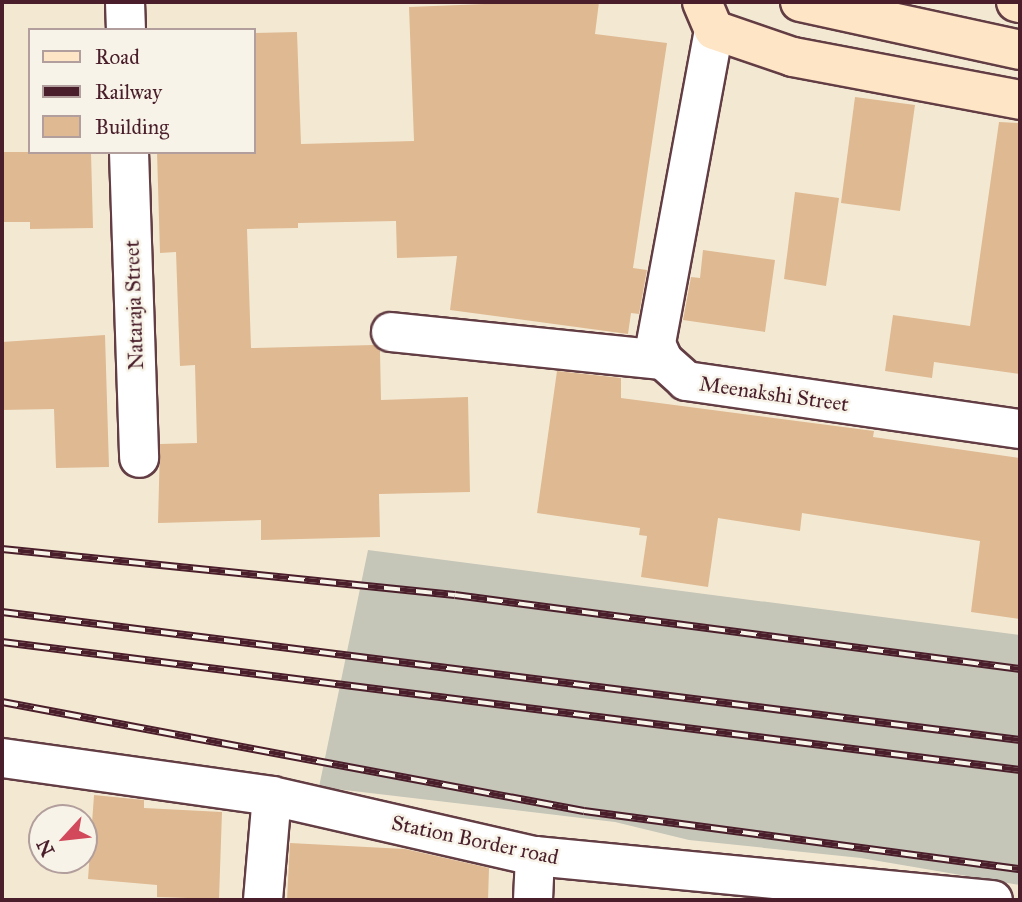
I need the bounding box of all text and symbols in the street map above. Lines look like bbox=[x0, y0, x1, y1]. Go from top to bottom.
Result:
legend bbox=[28, 28, 256, 154]
text: Road bbox=[95, 44, 140, 70]
text: Railway bbox=[95, 79, 162, 105]
text: Building bbox=[95, 114, 169, 140]
street label: Nataraja Street bbox=[119, 240, 149, 370]
street label: Meenakshi Street bbox=[698, 371, 850, 417]
north arrow bbox=[28, 804, 98, 874]
street label: Station Border road bbox=[389, 810, 561, 870]
text: N bbox=[32, 835, 60, 860]

